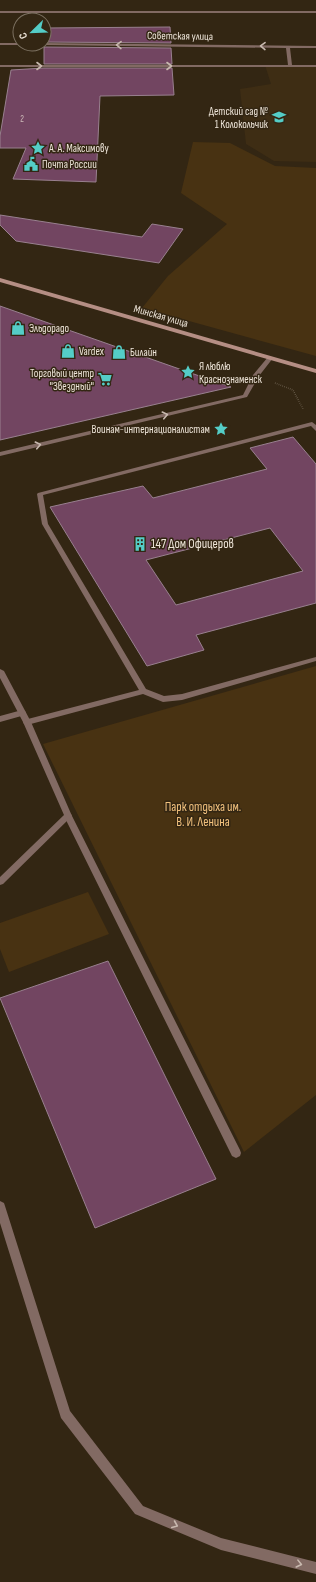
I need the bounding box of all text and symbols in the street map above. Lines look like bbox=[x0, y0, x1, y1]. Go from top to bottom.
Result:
north arrow bbox=[12, 12, 52, 52]
street label: Советская улица bbox=[147, 29, 213, 43]
text: С bbox=[16, 30, 30, 41]
one-way arrow bbox=[116, 41, 122, 49]
one-way arrow bbox=[260, 42, 266, 50]
one-way arrow bbox=[36, 62, 42, 70]
one-way arrow bbox=[166, 62, 172, 70]
place label: Детский сад № 1 Колокольчик bbox=[209, 105, 269, 131]
school or university icon: Детский сад № 1 Колокольчик bbox=[271, 109, 287, 125]
house number: 2 bbox=[20, 114, 24, 125]
place icon: А. А. Максимову bbox=[30, 140, 46, 156]
place label: А. А. Максимову bbox=[48, 142, 110, 155]
public building icon: Почта России bbox=[23, 156, 39, 172]
place label: Почта России bbox=[42, 158, 97, 171]
street label: Минская улица bbox=[132, 302, 190, 330]
shop icon: Эльдорадо bbox=[10, 320, 26, 336]
place label: Эльдорадо bbox=[29, 322, 70, 335]
shop icon: Vardex bbox=[60, 343, 76, 359]
shop icon: Билайн bbox=[111, 344, 127, 360]
place label: Vardex bbox=[79, 345, 104, 358]
place label: Билайн bbox=[130, 346, 157, 359]
place label: Я люблю Краснознаменск bbox=[199, 360, 263, 386]
place icon: Я люблю Краснознаменск bbox=[180, 364, 196, 380]
place label: Торговый центр "Звездный" bbox=[30, 367, 94, 393]
supermarket icon: Торговый центр "Звездный" bbox=[97, 371, 113, 387]
one-way arrow bbox=[161, 412, 168, 420]
place icon: Воинам-интернационалистам bbox=[213, 421, 229, 437]
place label: Воинам-интернационалистам bbox=[92, 423, 210, 436]
one-way arrow bbox=[35, 441, 41, 449]
building icon: 147 Дом Офицеров bbox=[132, 536, 148, 552]
place label: 147 Дом Офицеров bbox=[151, 536, 234, 552]
park label: Парк отдыха им. В. И. Ленина bbox=[165, 799, 241, 830]
one-way arrow bbox=[171, 1520, 178, 1528]
one-way arrow bbox=[295, 1559, 302, 1567]

